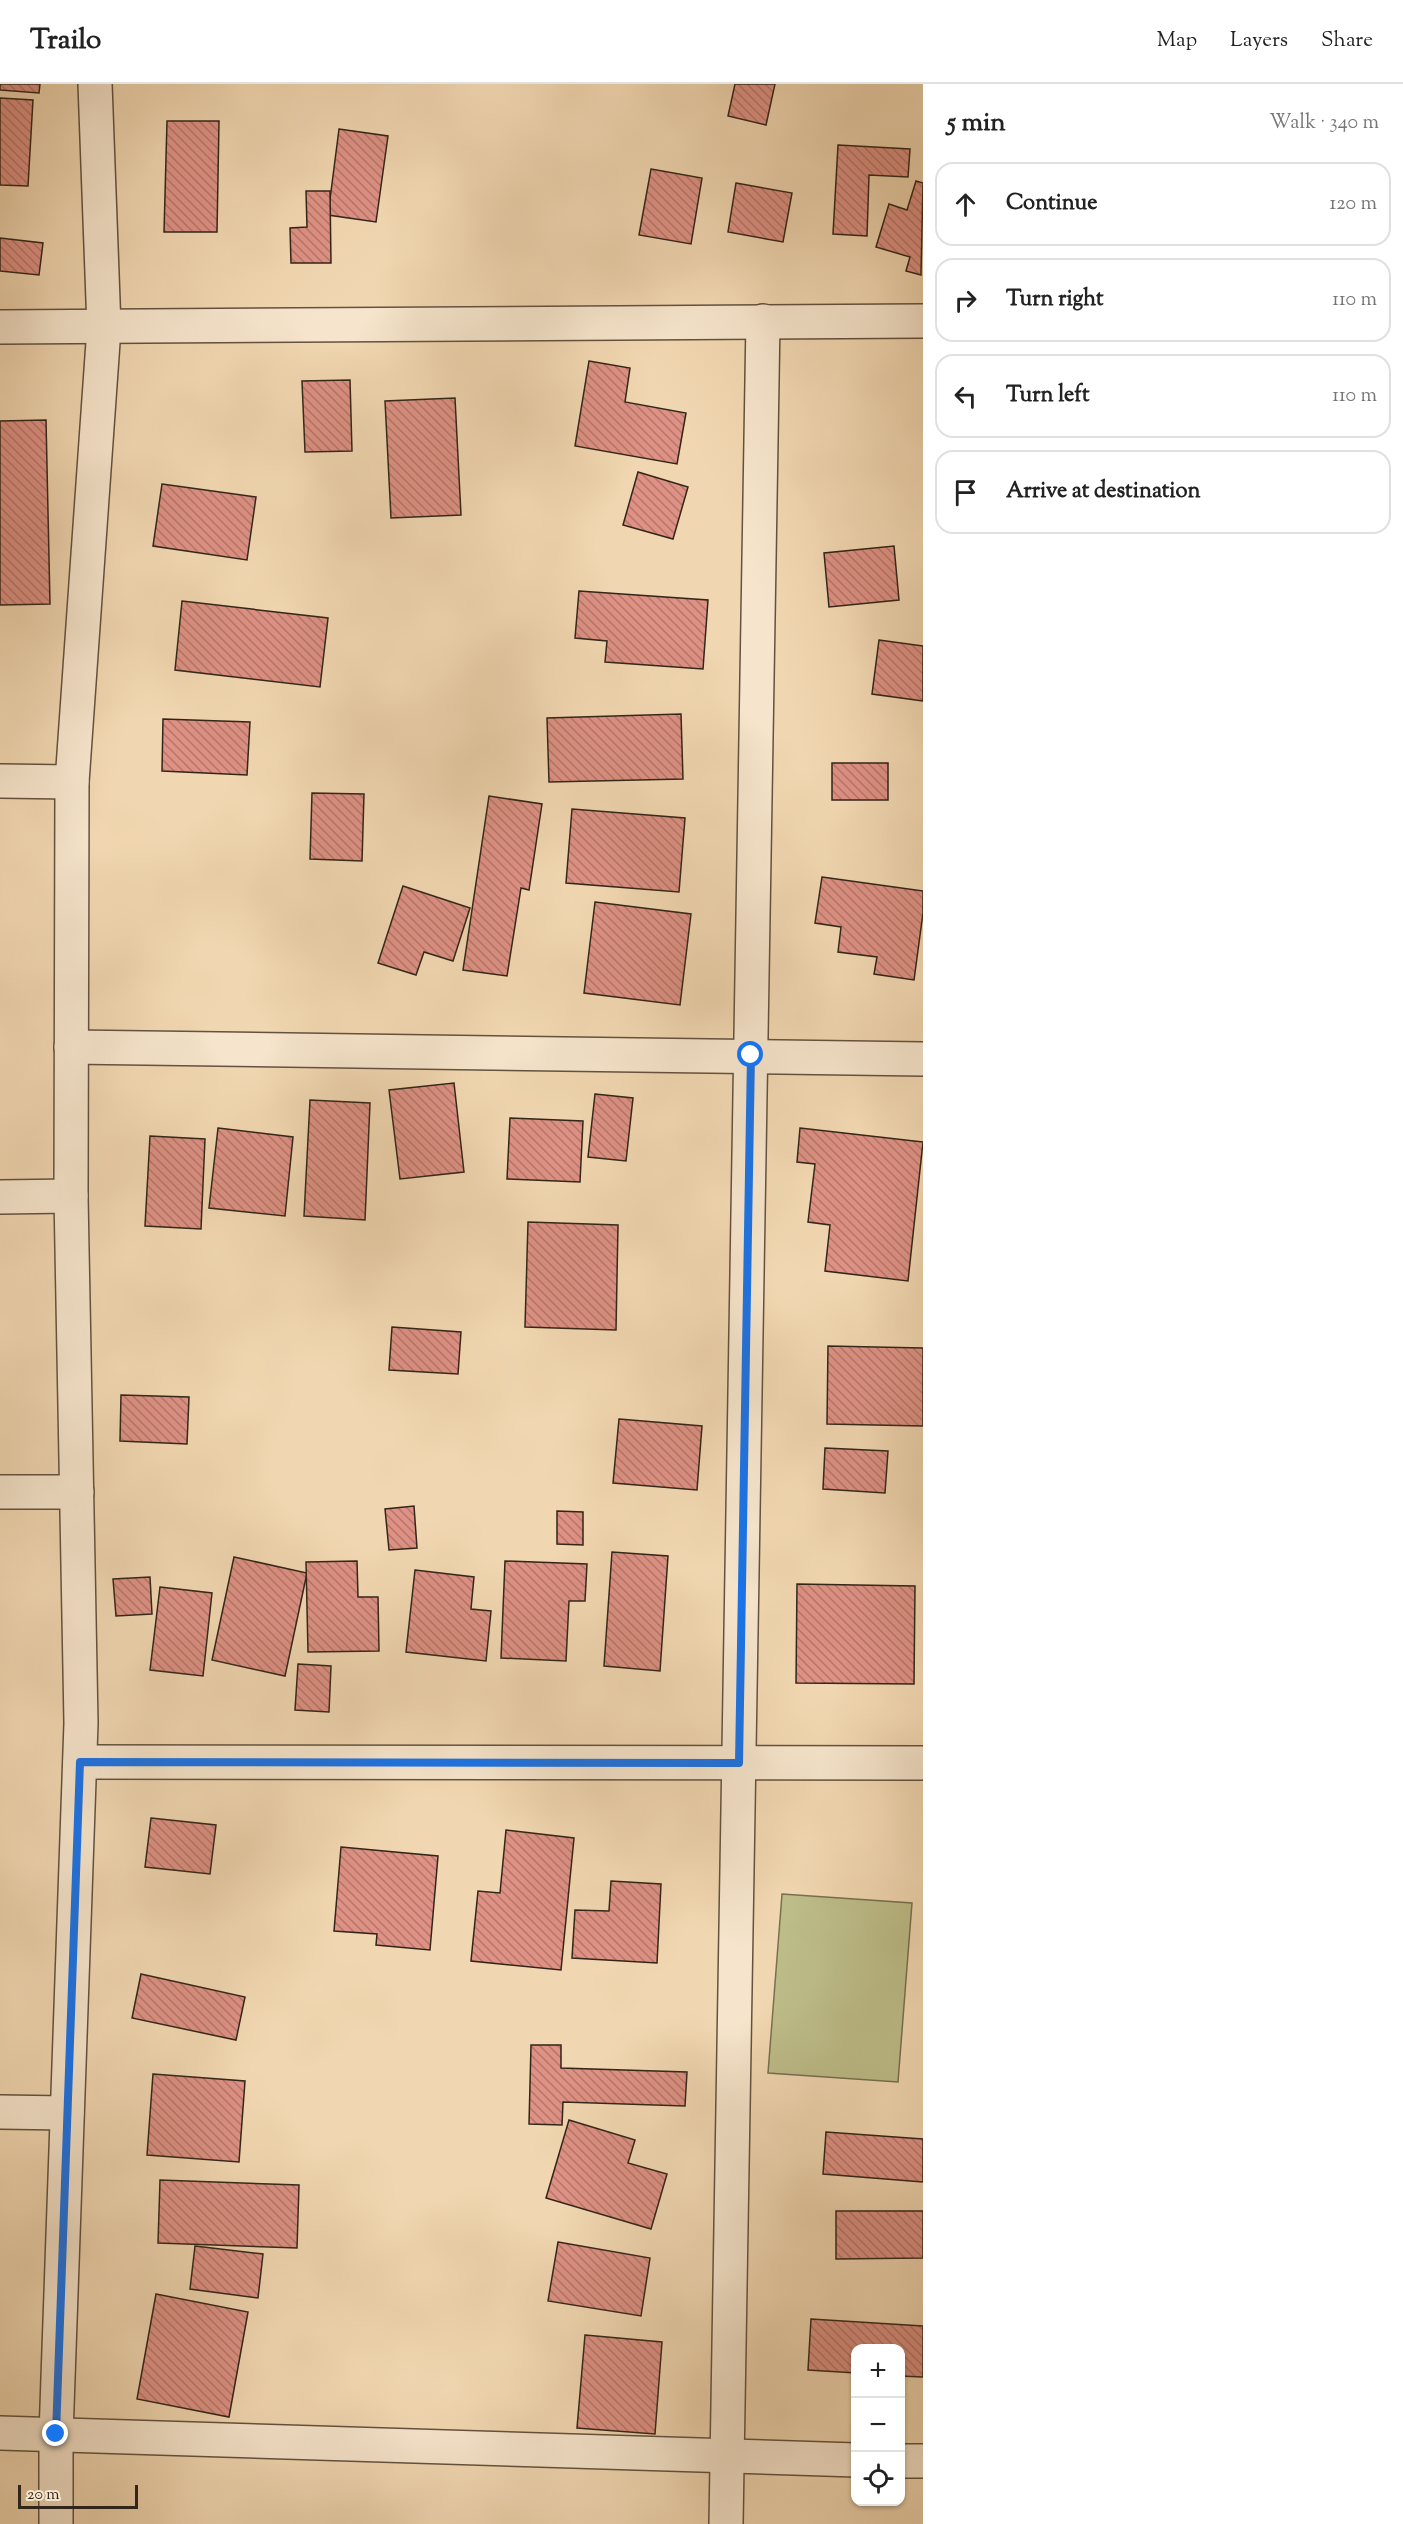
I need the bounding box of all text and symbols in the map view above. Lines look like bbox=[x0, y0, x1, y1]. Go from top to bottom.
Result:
text: Trailo bbox=[30, 21, 101, 61]
text: Map bbox=[1157, 26, 1197, 56]
text: Layers bbox=[1230, 26, 1288, 56]
text: Share bbox=[1321, 26, 1373, 56]
text: 5 min bbox=[947, 105, 1006, 142]
text: Walk · 340 m bbox=[1269, 109, 1379, 138]
icon: ahead bbox=[949, 188, 982, 221]
text: Continue bbox=[1006, 188, 1097, 220]
text: 120 m bbox=[1329, 190, 1377, 219]
icon: right bbox=[949, 284, 982, 317]
text: Turn right bbox=[1006, 284, 1103, 316]
text: 110 m bbox=[1332, 286, 1377, 315]
icon: left bbox=[949, 380, 982, 413]
text: Turn left bbox=[1006, 380, 1089, 412]
text: 110 m bbox=[1332, 382, 1377, 411]
icon: arrive bbox=[949, 476, 982, 509]
text: Arrive at destination bbox=[1006, 476, 1201, 508]
route start bbox=[737, 1041, 763, 1067]
map controls bbox=[851, 2344, 905, 2506]
button: + bbox=[851, 2344, 905, 2398]
button: − bbox=[851, 2398, 905, 2452]
route end bbox=[42, 2420, 68, 2446]
button: locate bbox=[851, 2452, 905, 2506]
scale bar bbox=[18, 2482, 138, 2510]
text: 20 m bbox=[27, 2484, 60, 2507]

